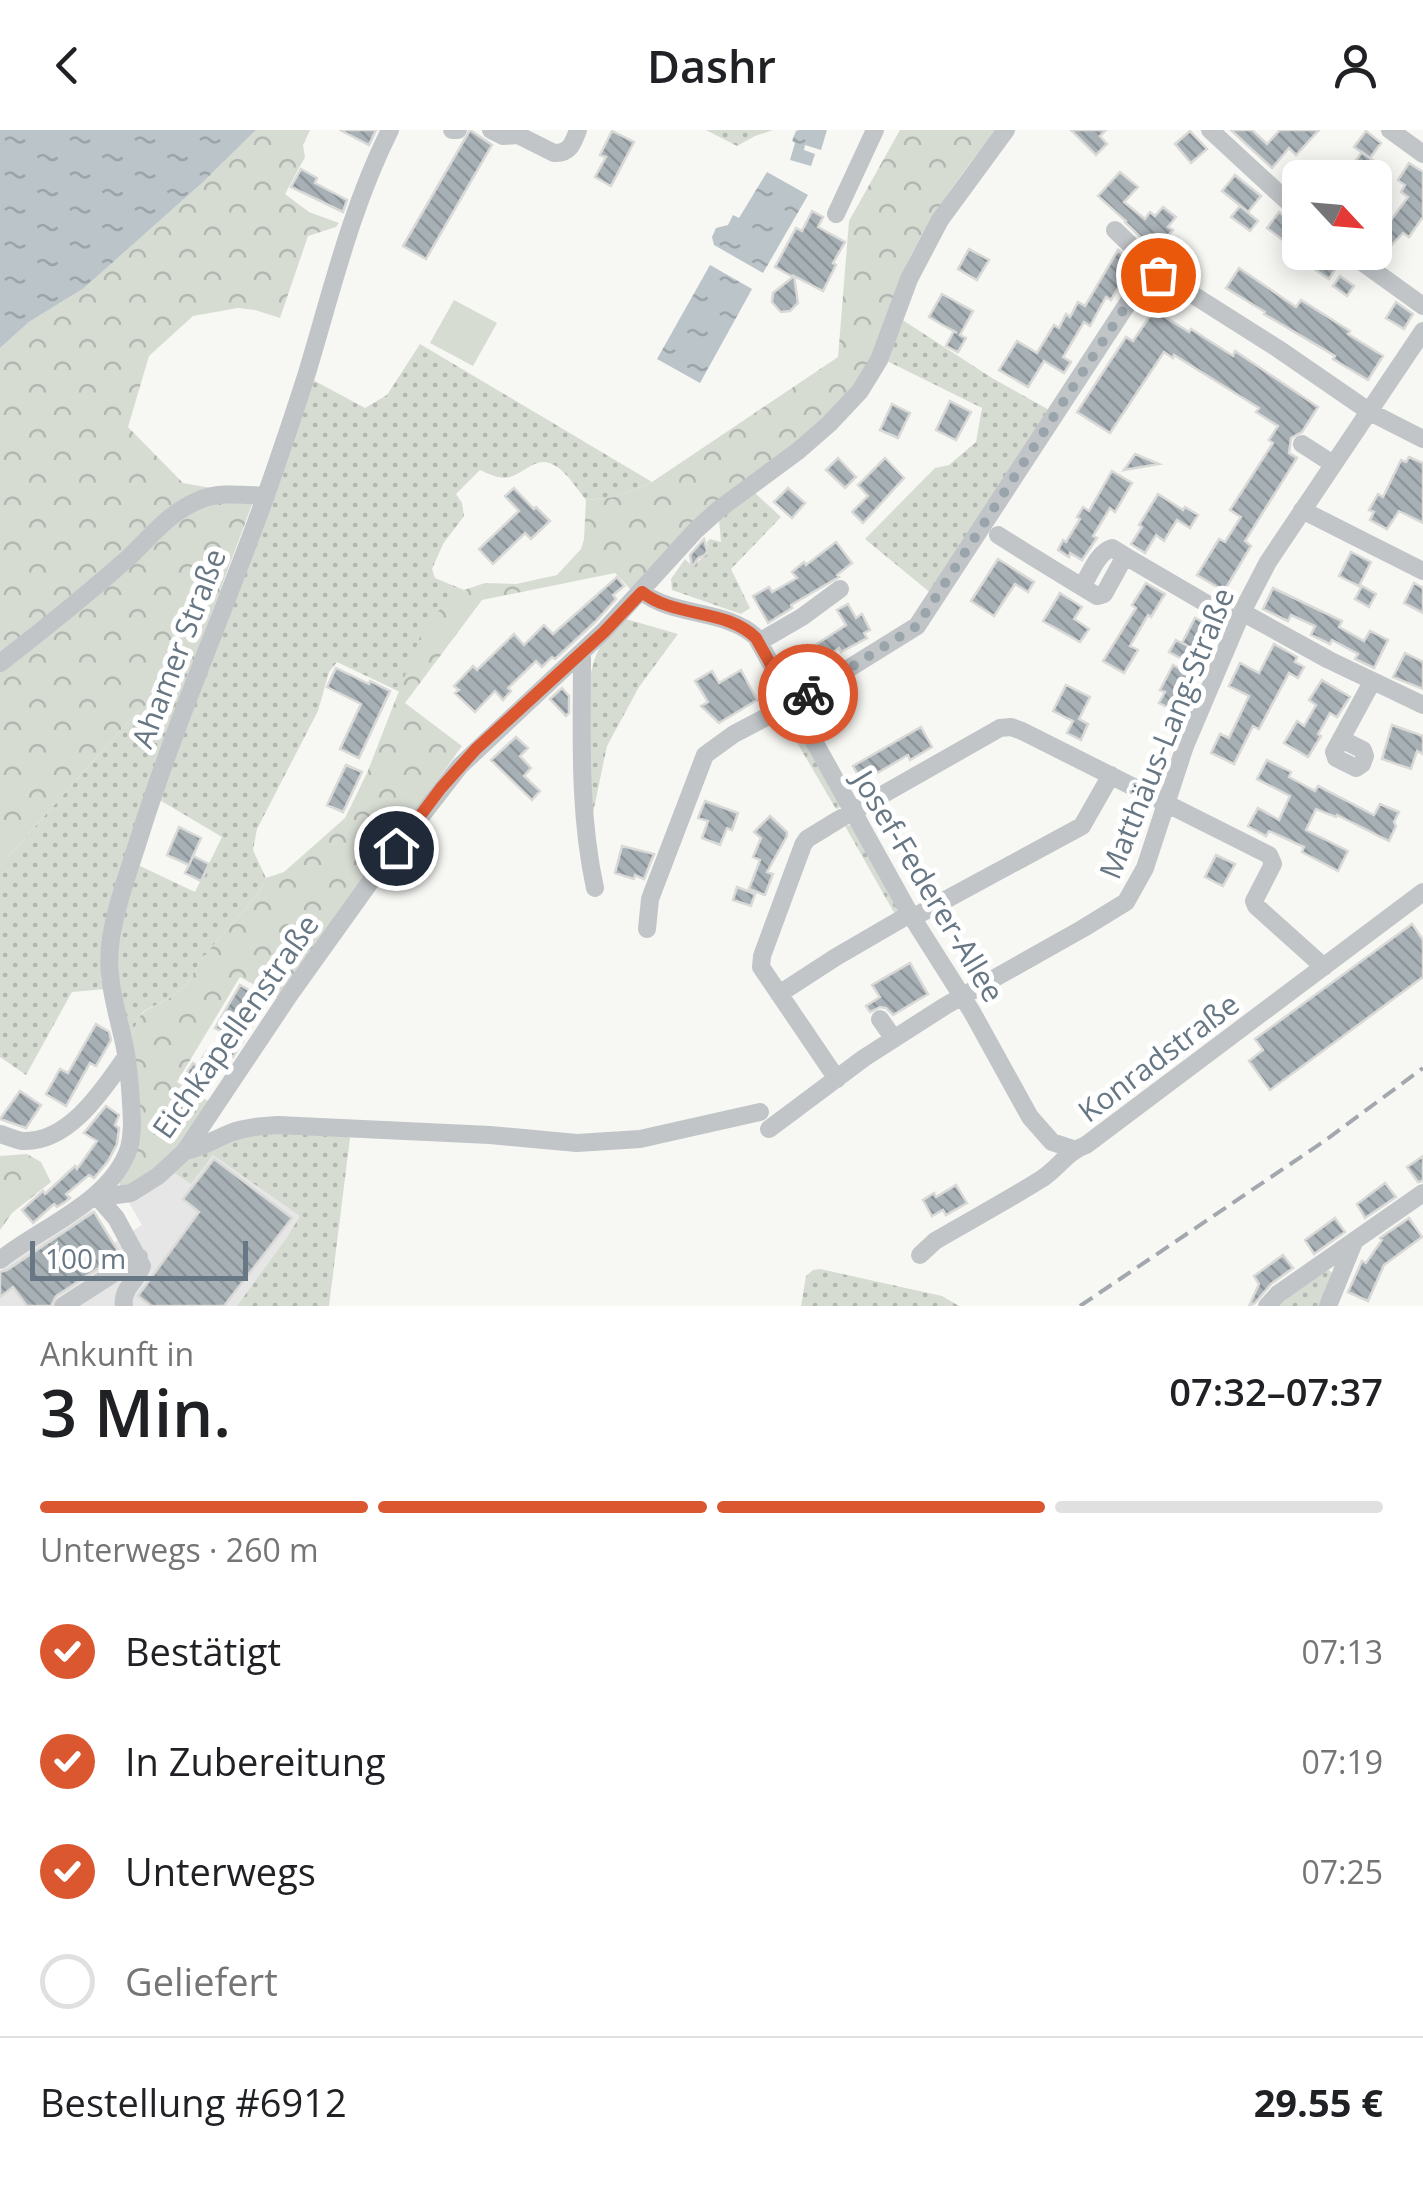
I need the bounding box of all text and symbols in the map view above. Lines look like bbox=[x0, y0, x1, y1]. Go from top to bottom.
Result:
text: Dashr bbox=[647, 35, 776, 96]
icon: back bbox=[40, 38, 95, 93]
icon: person bbox=[1328, 38, 1383, 93]
north arrow bbox=[1282, 160, 1392, 270]
map controls bbox=[1282, 160, 1392, 270]
pin bbox=[1116, 233, 1201, 318]
icon: bag bbox=[1131, 248, 1186, 303]
street label: Ahamer Straße bbox=[121, 542, 235, 754]
street label: Matthäus-Lang-Straße bbox=[1089, 581, 1243, 885]
courier bbox=[758, 644, 858, 744]
icon: bike bbox=[781, 667, 836, 722]
street label: Josef-Federer-Allee bbox=[842, 760, 1014, 1009]
pin bbox=[354, 806, 439, 891]
icon: home bbox=[369, 821, 424, 876]
street label: Eichkapellenstraße bbox=[142, 906, 328, 1146]
street label: Konradstraße bbox=[1069, 983, 1247, 1131]
scale bar bbox=[30, 1236, 248, 1280]
text: 100 m bbox=[45, 1239, 126, 1277]
text: Ankunft in bbox=[40, 1332, 194, 1375]
text: 07:32–07:37 bbox=[1169, 1365, 1383, 1417]
text: 3 Min. bbox=[40, 1368, 231, 1456]
text: Unterwegs · 260 m bbox=[40, 1528, 319, 1571]
icon: check bbox=[40, 1624, 95, 1679]
text: Bestätigt bbox=[125, 1625, 281, 1677]
text: 07:13 bbox=[1301, 1630, 1383, 1673]
icon: check bbox=[40, 1734, 95, 1789]
text: In Zubereitung bbox=[125, 1735, 386, 1787]
text: 07:19 bbox=[1301, 1740, 1383, 1783]
icon: check bbox=[40, 1844, 95, 1899]
text: Unterwegs bbox=[125, 1845, 316, 1897]
text: 07:25 bbox=[1301, 1850, 1383, 1893]
text: Geliefert bbox=[125, 1955, 278, 2007]
text: Bestellung #6912 bbox=[40, 2076, 347, 2128]
text: 29.55 € bbox=[1254, 2076, 1383, 2128]

